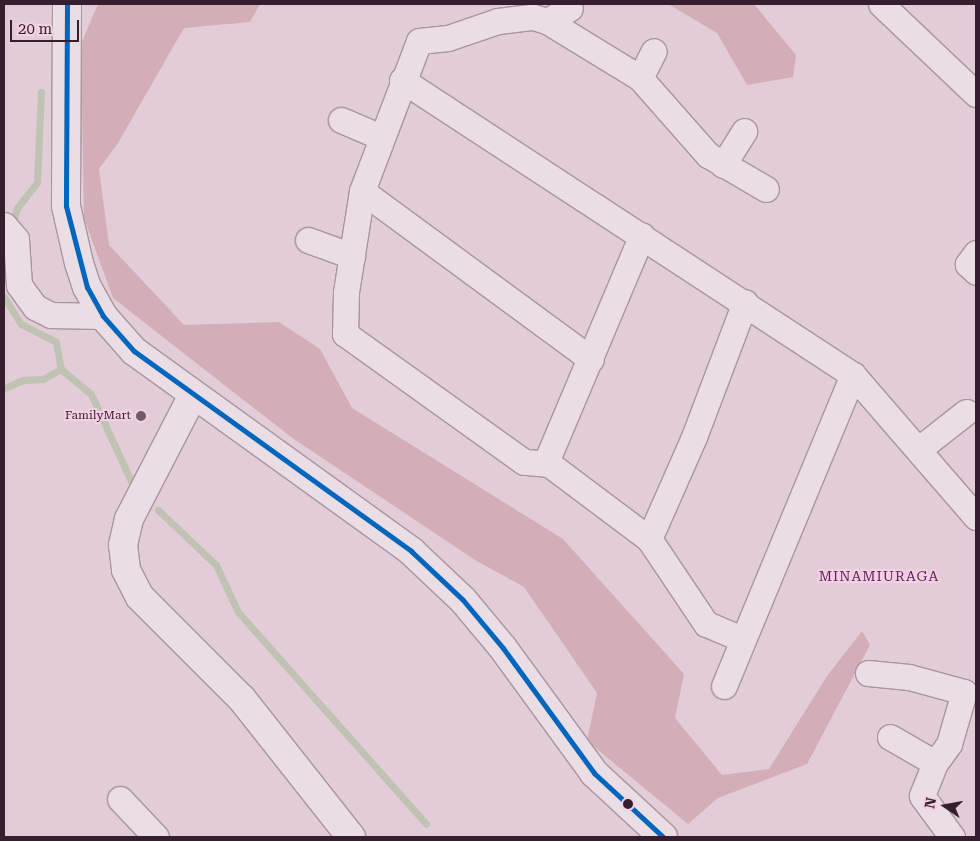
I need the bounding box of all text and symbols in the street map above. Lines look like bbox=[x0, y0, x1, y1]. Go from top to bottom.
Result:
scale bar bbox=[12, 10, 81, 42]
text: 20 m bbox=[18, 20, 52, 38]
place label: FamilyMart bbox=[65, 409, 131, 423]
marker: FamilyMart bbox=[135, 410, 147, 422]
district label: MINAMIURAGA bbox=[817, 568, 941, 584]
north arrow bbox=[920, 781, 970, 831]
text: N bbox=[921, 796, 939, 810]
unlabelled marker bbox=[623, 799, 633, 809]

